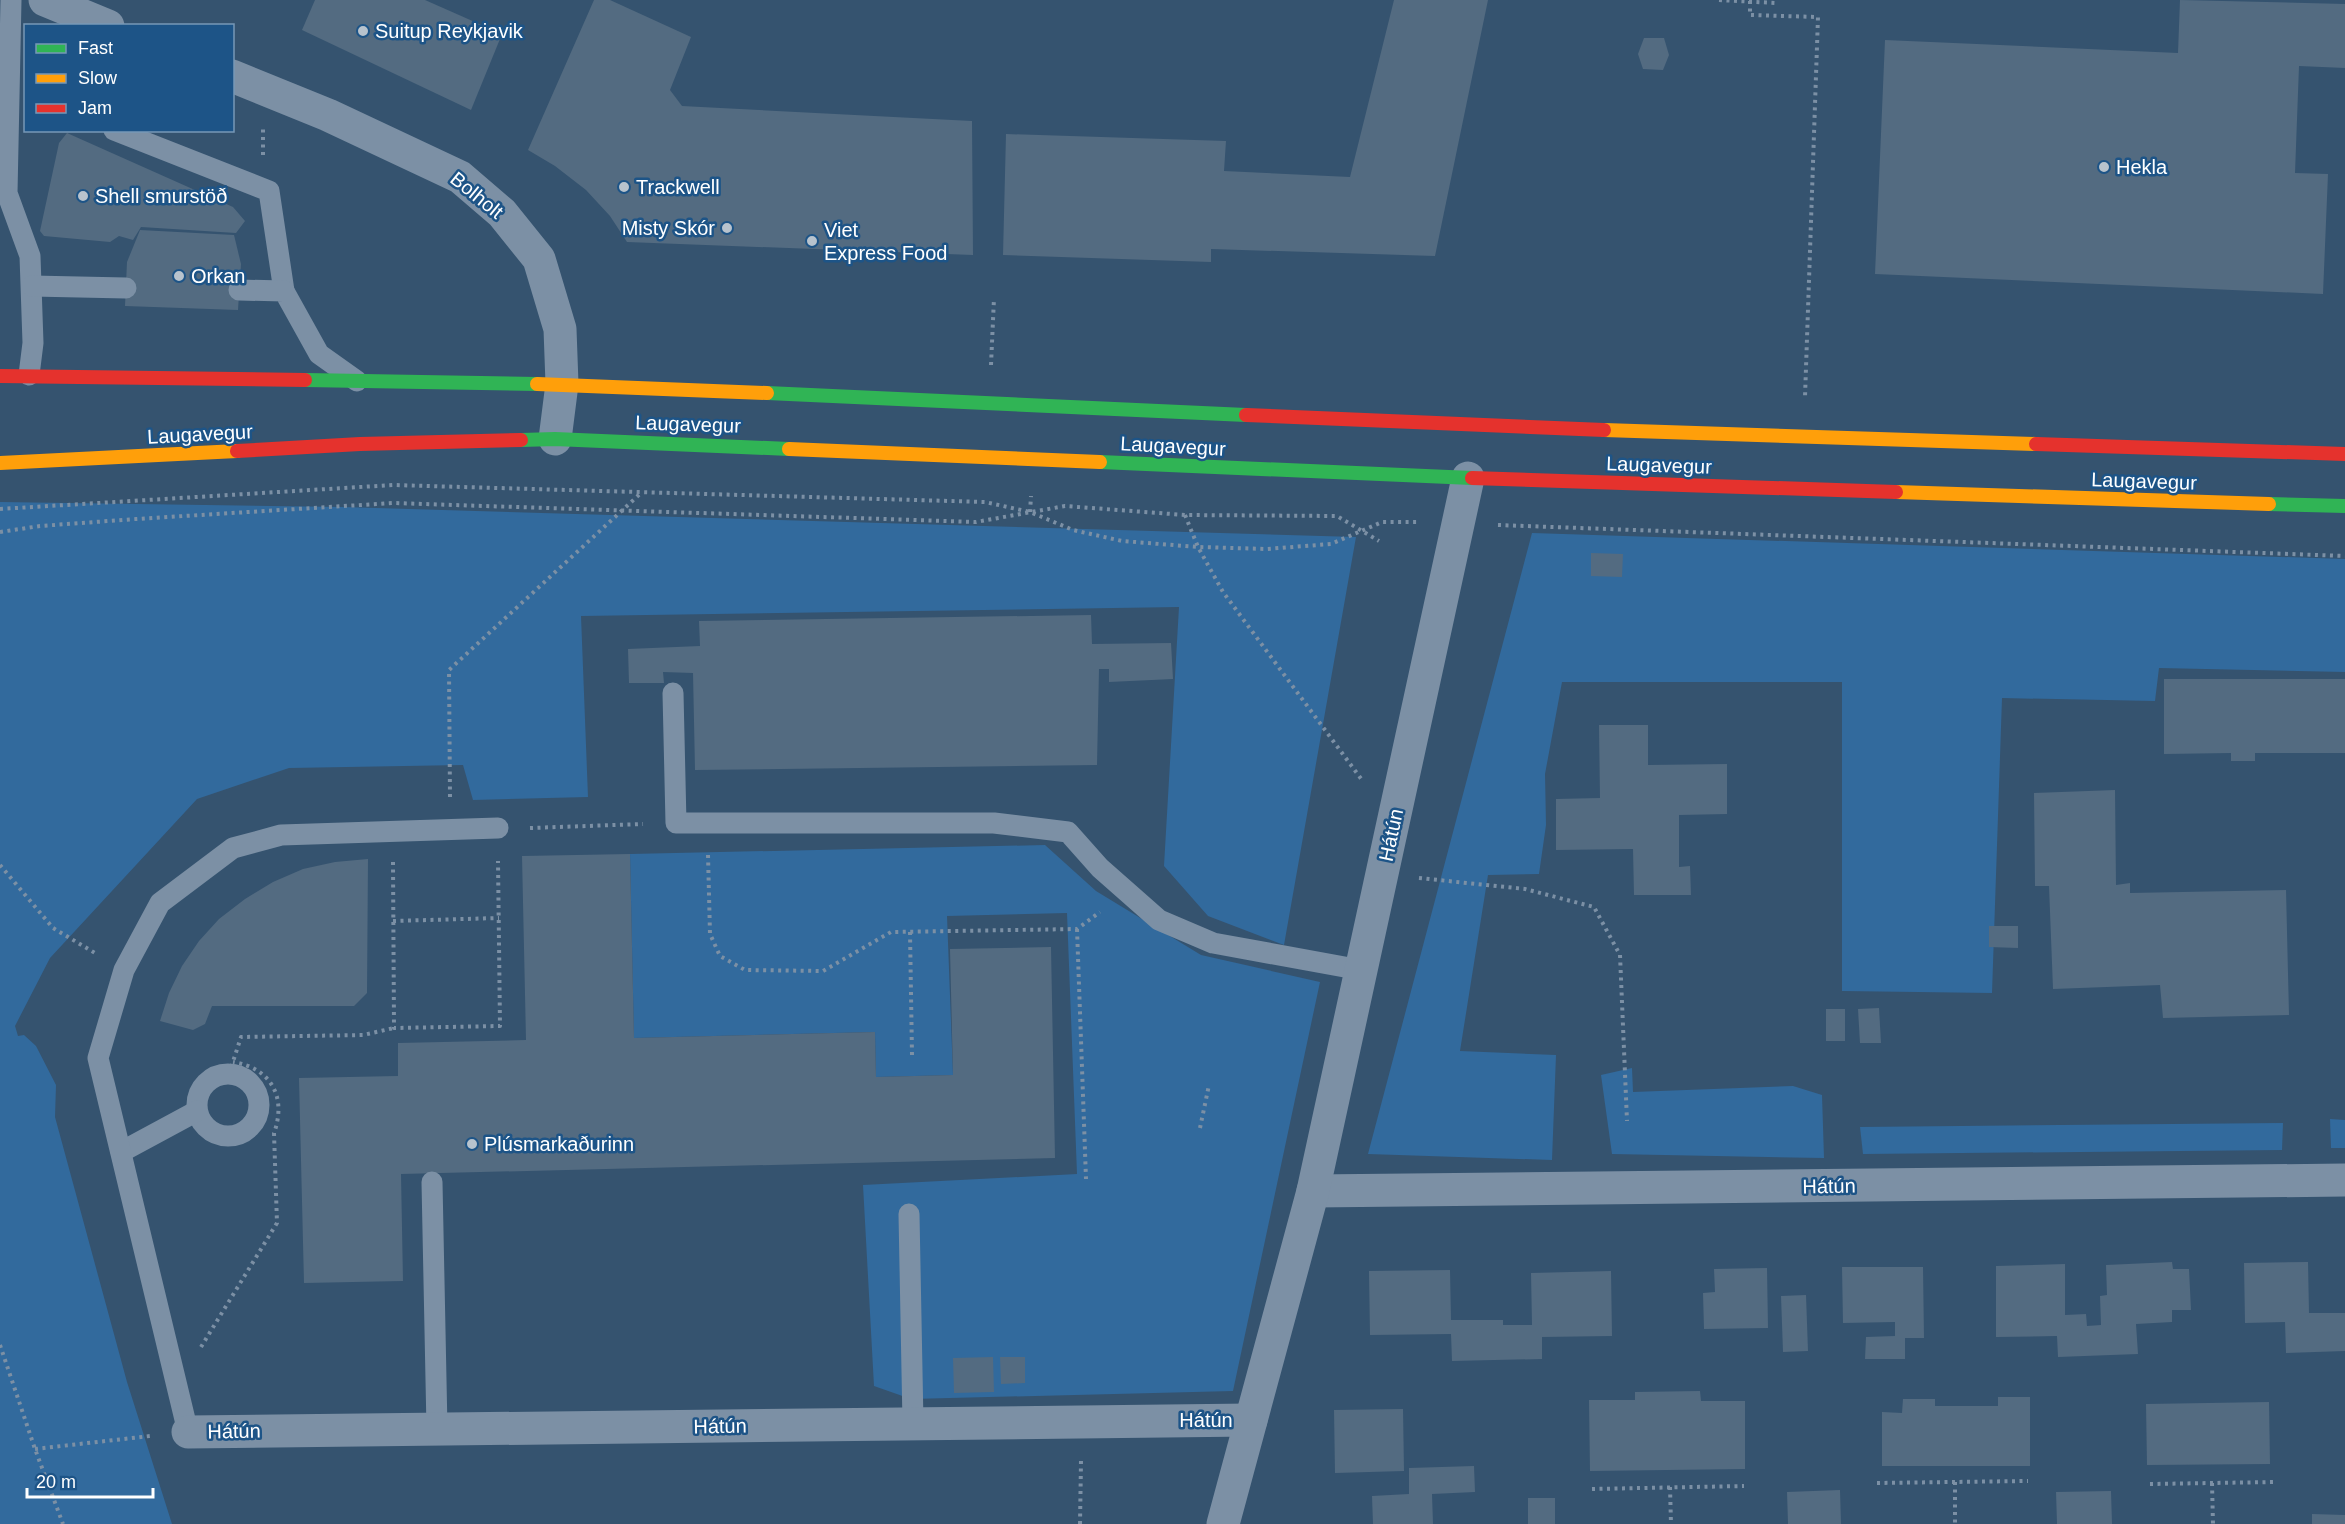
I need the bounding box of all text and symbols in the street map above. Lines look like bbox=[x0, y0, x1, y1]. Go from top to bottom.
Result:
place label: Suitup Reykjavik bbox=[375, 20, 524, 42]
legend bbox=[24, 24, 234, 132]
marker: Suitup Reykjavik bbox=[356, 24, 370, 38]
text: Fast bbox=[78, 38, 113, 58]
text: Slow bbox=[78, 68, 118, 88]
text: Jam bbox=[78, 98, 112, 118]
place label: Hekla bbox=[2116, 156, 2168, 178]
marker: Hekla bbox=[2097, 160, 2111, 174]
street label: Bolholt bbox=[446, 167, 508, 223]
place label: Trackwell bbox=[636, 176, 720, 198]
marker: Trackwell bbox=[617, 180, 631, 194]
place label: Shell smurstöð bbox=[95, 185, 227, 207]
marker: Shell smurstöð bbox=[76, 189, 90, 203]
place label: Misty Skór bbox=[622, 217, 715, 239]
place label: Viet Express Food bbox=[824, 219, 947, 264]
marker: Misty Skór bbox=[720, 221, 734, 235]
marker: Viet Express Food bbox=[805, 234, 819, 248]
place label: Orkan bbox=[191, 265, 245, 287]
marker: Orkan bbox=[172, 269, 186, 283]
street label: Laugavegur bbox=[635, 411, 742, 437]
street label: Laugavegur bbox=[147, 420, 254, 448]
street label: Laugavegur bbox=[1120, 432, 1227, 460]
street label: Laugavegur bbox=[1606, 452, 1713, 478]
street label: Laugavegur bbox=[2091, 468, 2198, 494]
street label: Hátún bbox=[1375, 807, 1407, 863]
place label: Plúsmarkaðurinn bbox=[484, 1133, 634, 1155]
marker: Plúsmarkaðurinn bbox=[465, 1137, 479, 1151]
street label: Hátún bbox=[1802, 1175, 1856, 1197]
street label: Hátún bbox=[1179, 1409, 1233, 1431]
street label: Hátún bbox=[693, 1415, 747, 1437]
street label: Hátún bbox=[207, 1420, 261, 1442]
scale bar bbox=[27, 1461, 153, 1499]
text: 20 m bbox=[36, 1472, 76, 1492]

